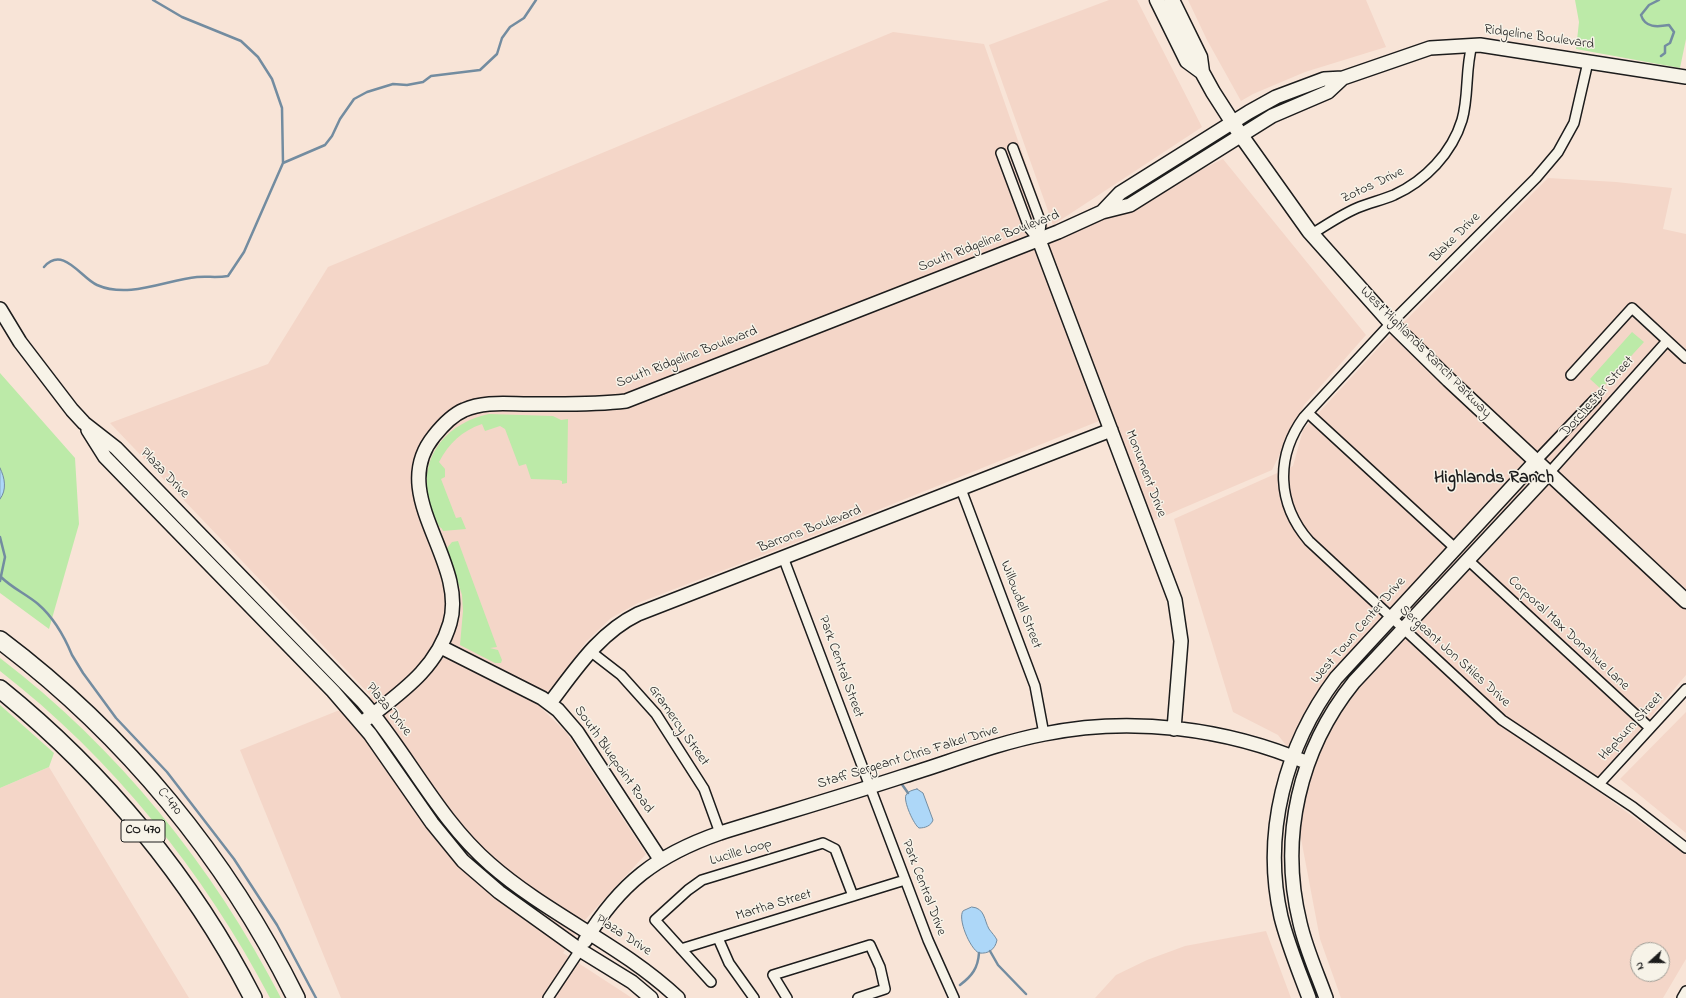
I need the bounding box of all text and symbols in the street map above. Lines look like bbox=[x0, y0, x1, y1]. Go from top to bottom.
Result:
street label: Ridgeline Boulevard bbox=[1483, 22, 1595, 54]
street label: Zotos Drive bbox=[1339, 164, 1407, 208]
street label: South Ridgeline Boulevard bbox=[916, 207, 1062, 277]
street label: Blake Drive bbox=[1428, 210, 1484, 266]
street label: West Highlands Ranch Parkway bbox=[1356, 284, 1494, 422]
street label: South Ridgeline Boulevard bbox=[614, 323, 760, 393]
street label: Dorchester Street bbox=[1558, 353, 1638, 441]
street label: Monument Drive bbox=[1121, 428, 1169, 520]
street label: Plaza Drive bbox=[136, 445, 192, 503]
district label: Highlands Ranch bbox=[1434, 468, 1554, 490]
street label: Barrons Boulevard bbox=[756, 503, 864, 557]
street label: Willowdell Street bbox=[996, 559, 1044, 651]
street label: Corporal Max Donahue Lane bbox=[1504, 573, 1632, 695]
street label: West Town Center Drive bbox=[1308, 574, 1410, 688]
street label: Sergeant Jon Stiles Drive bbox=[1395, 603, 1513, 711]
street label: Park Central Street bbox=[814, 614, 866, 720]
street label: Plaza Drive bbox=[362, 680, 414, 740]
street label: Gramercy Street bbox=[644, 682, 712, 770]
street label: Hepburn Street bbox=[1596, 689, 1668, 765]
street label: South Bluepoint Road bbox=[570, 703, 656, 817]
street label: Staff Sergeant Chris Falkel Drive bbox=[816, 722, 1000, 794]
street label: C-470 bbox=[153, 785, 185, 819]
road number: CO 470 bbox=[121, 820, 165, 842]
street label: Lucille Loop bbox=[708, 836, 774, 870]
street label: Park Central Drive bbox=[897, 838, 949, 938]
street label: Martha Street bbox=[734, 887, 814, 925]
street label: Plaza Drive bbox=[592, 912, 654, 960]
north arrow bbox=[1630, 942, 1670, 982]
text: N bbox=[1631, 960, 1649, 972]

